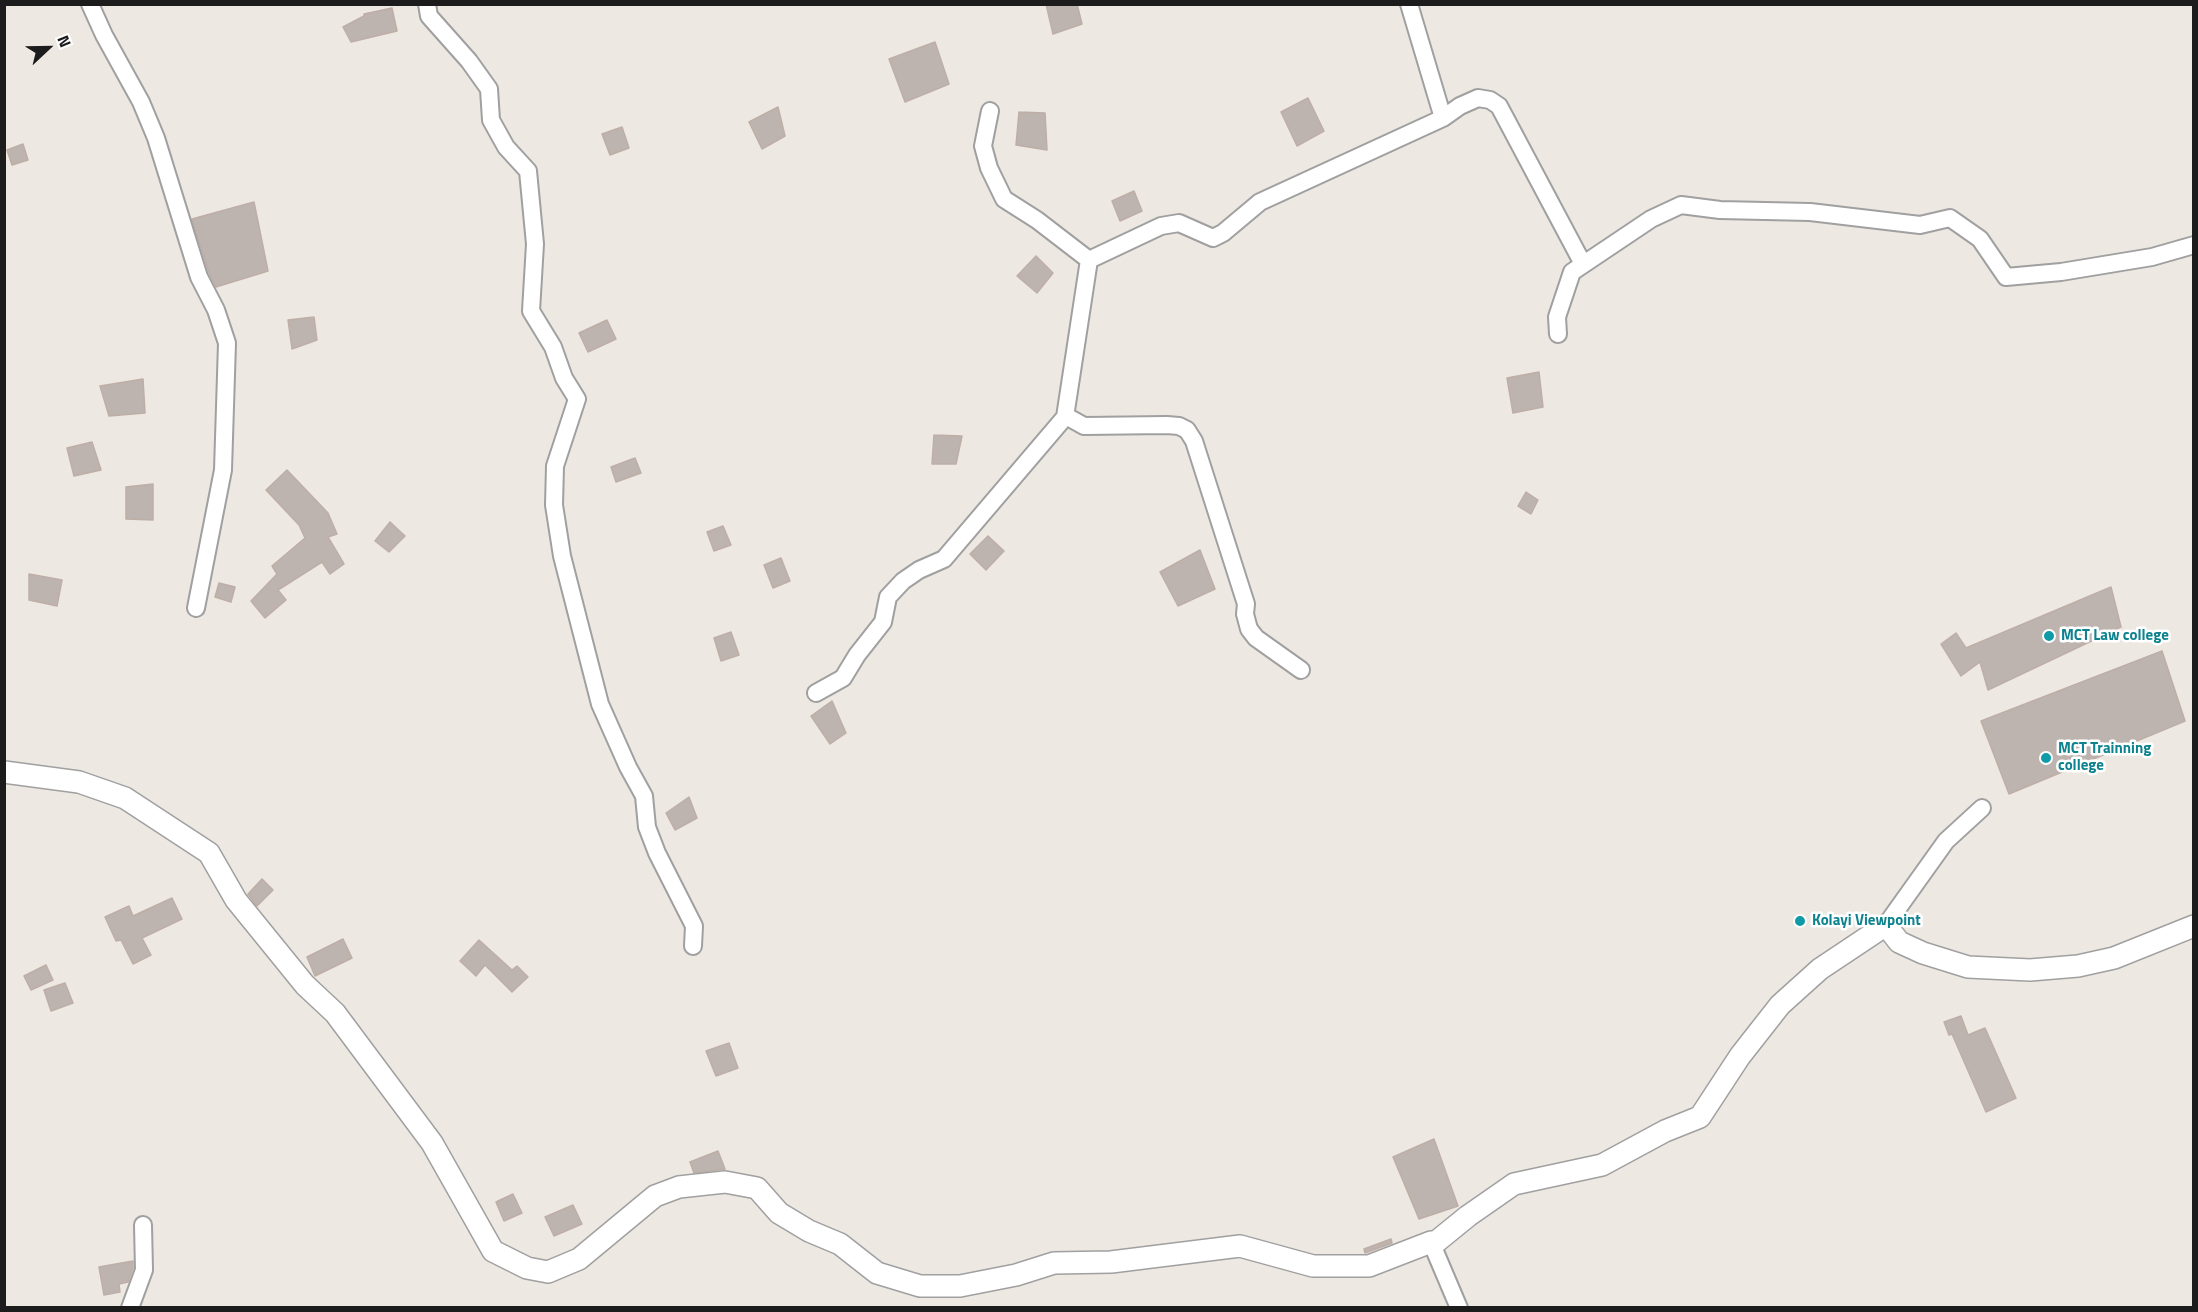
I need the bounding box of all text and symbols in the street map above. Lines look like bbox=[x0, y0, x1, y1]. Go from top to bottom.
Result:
north arrow bbox=[18, 18, 78, 78]
text: N bbox=[51, 32, 78, 51]
place label: MCT Law college bbox=[2061, 627, 2169, 645]
marker: MCT Law college bbox=[2042, 629, 2056, 643]
place label: MCT Trainning college bbox=[2058, 740, 2151, 775]
marker: MCT Trainning college bbox=[2039, 751, 2053, 765]
place label: Kolayi Viewpoint bbox=[1812, 912, 1921, 930]
marker: Kolayi Viewpoint bbox=[1793, 914, 1807, 928]

